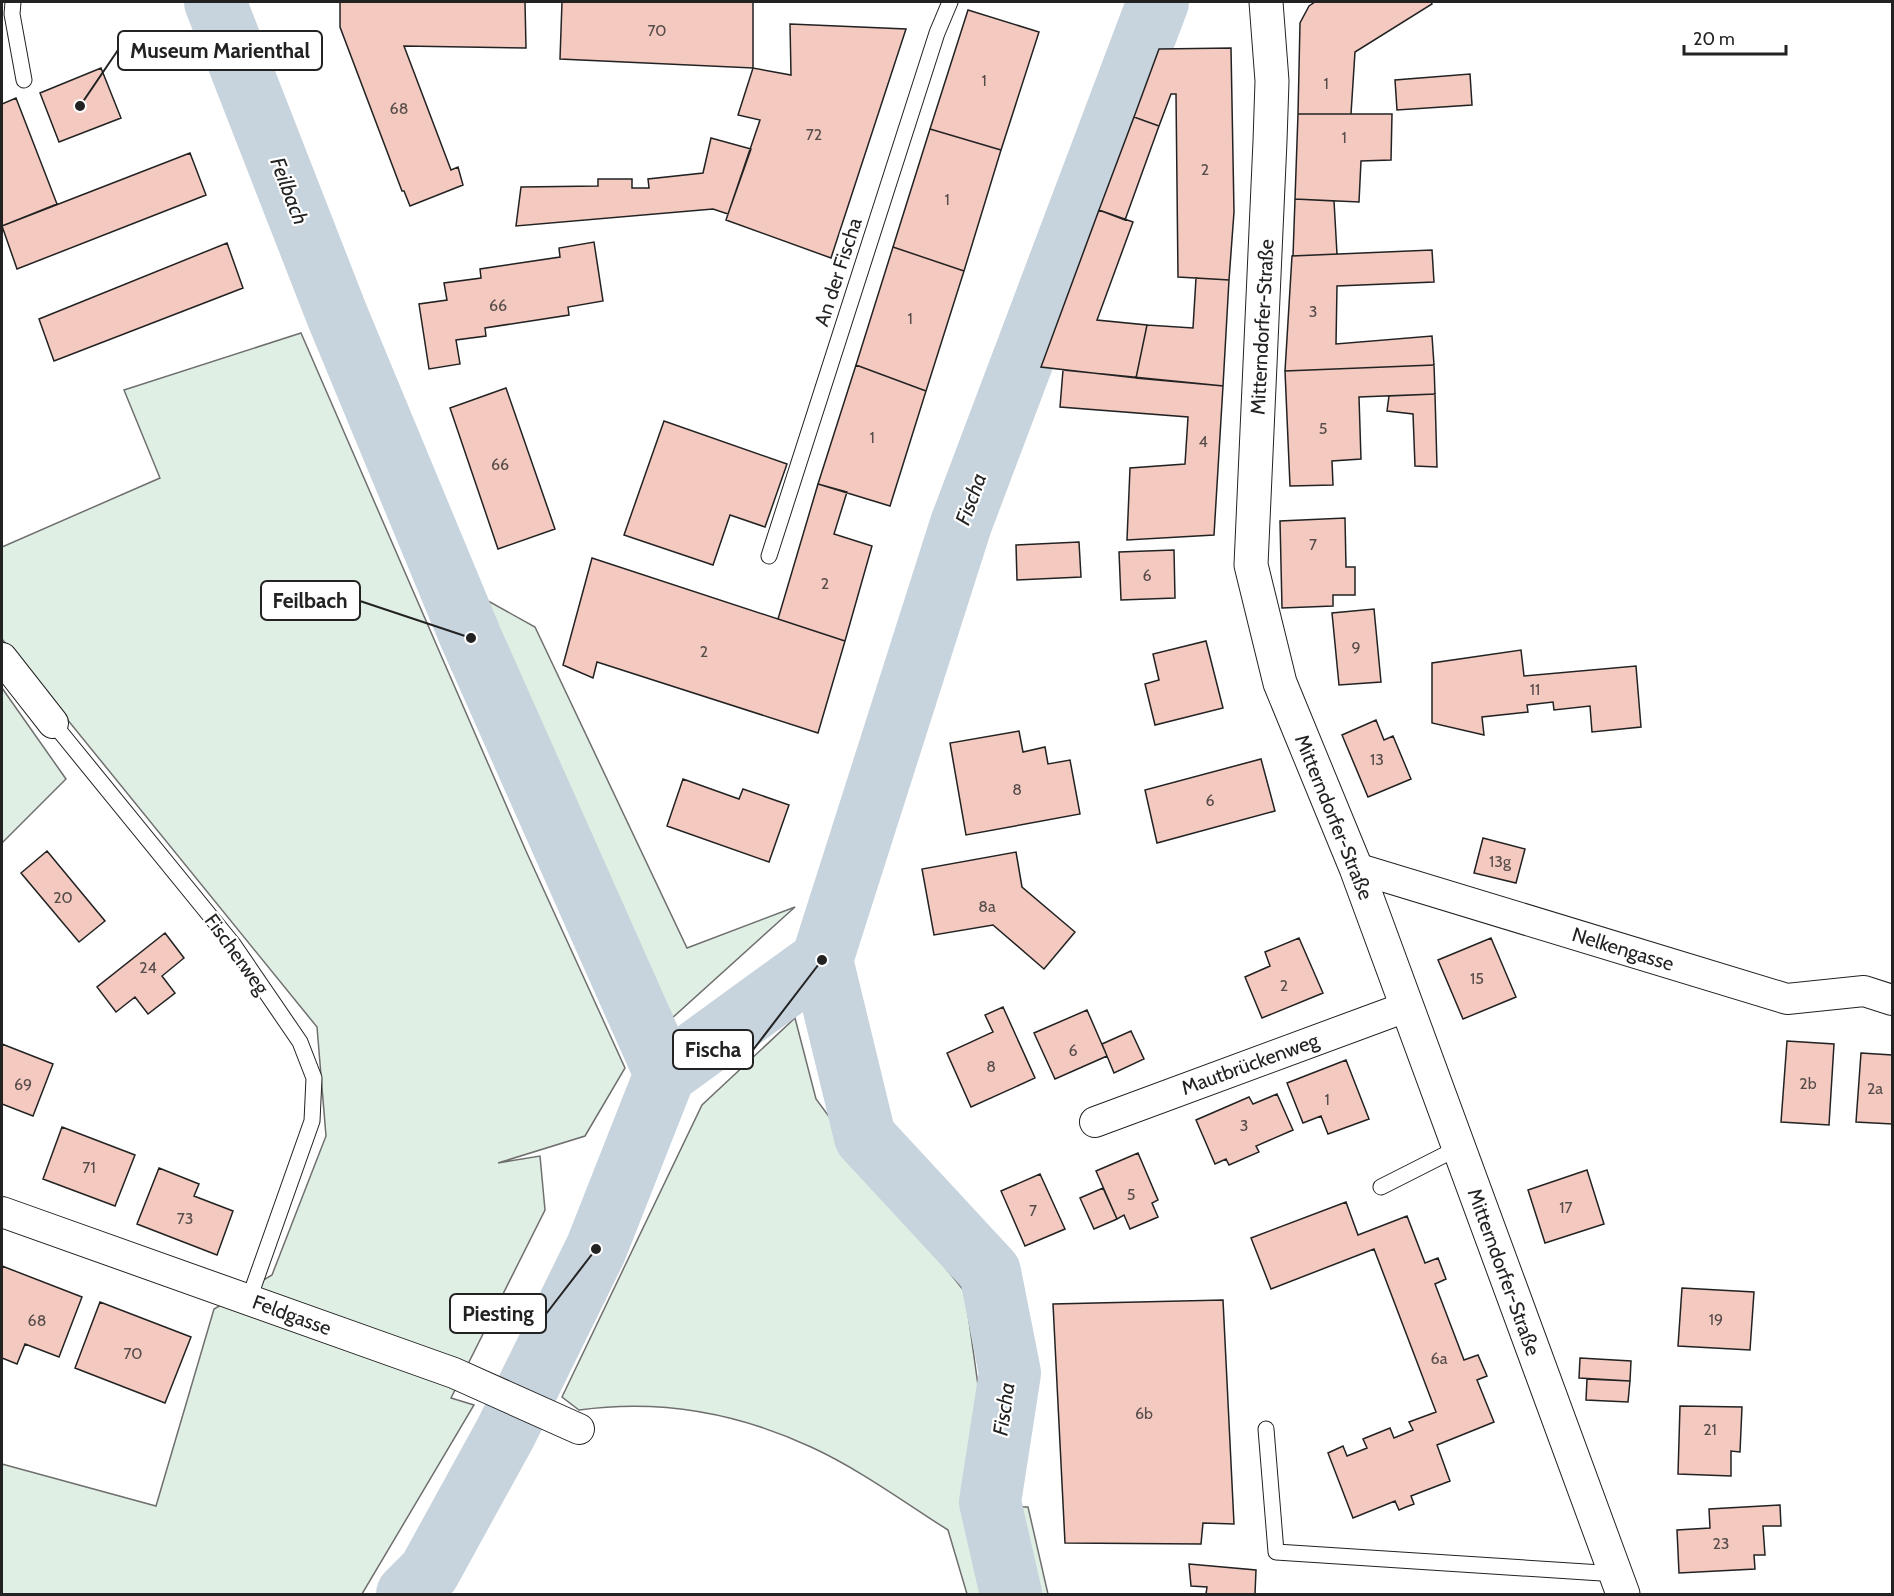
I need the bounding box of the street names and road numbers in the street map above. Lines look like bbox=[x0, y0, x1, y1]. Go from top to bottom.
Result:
street label: An der Fischa bbox=[809, 214, 867, 329]
street label: Mitterndorfer-Straße bbox=[1245, 238, 1279, 416]
street label: Mitterndorfer-Straße bbox=[1290, 731, 1378, 903]
street label: Fischerweg bbox=[200, 909, 275, 1000]
street label: Nelkengasse bbox=[1569, 922, 1677, 976]
street label: Mautbrückenweg bbox=[1178, 1028, 1323, 1100]
street label: Mitterndorfer-Straße bbox=[1463, 1185, 1545, 1359]
street label: Feldgasse bbox=[249, 1290, 335, 1340]

